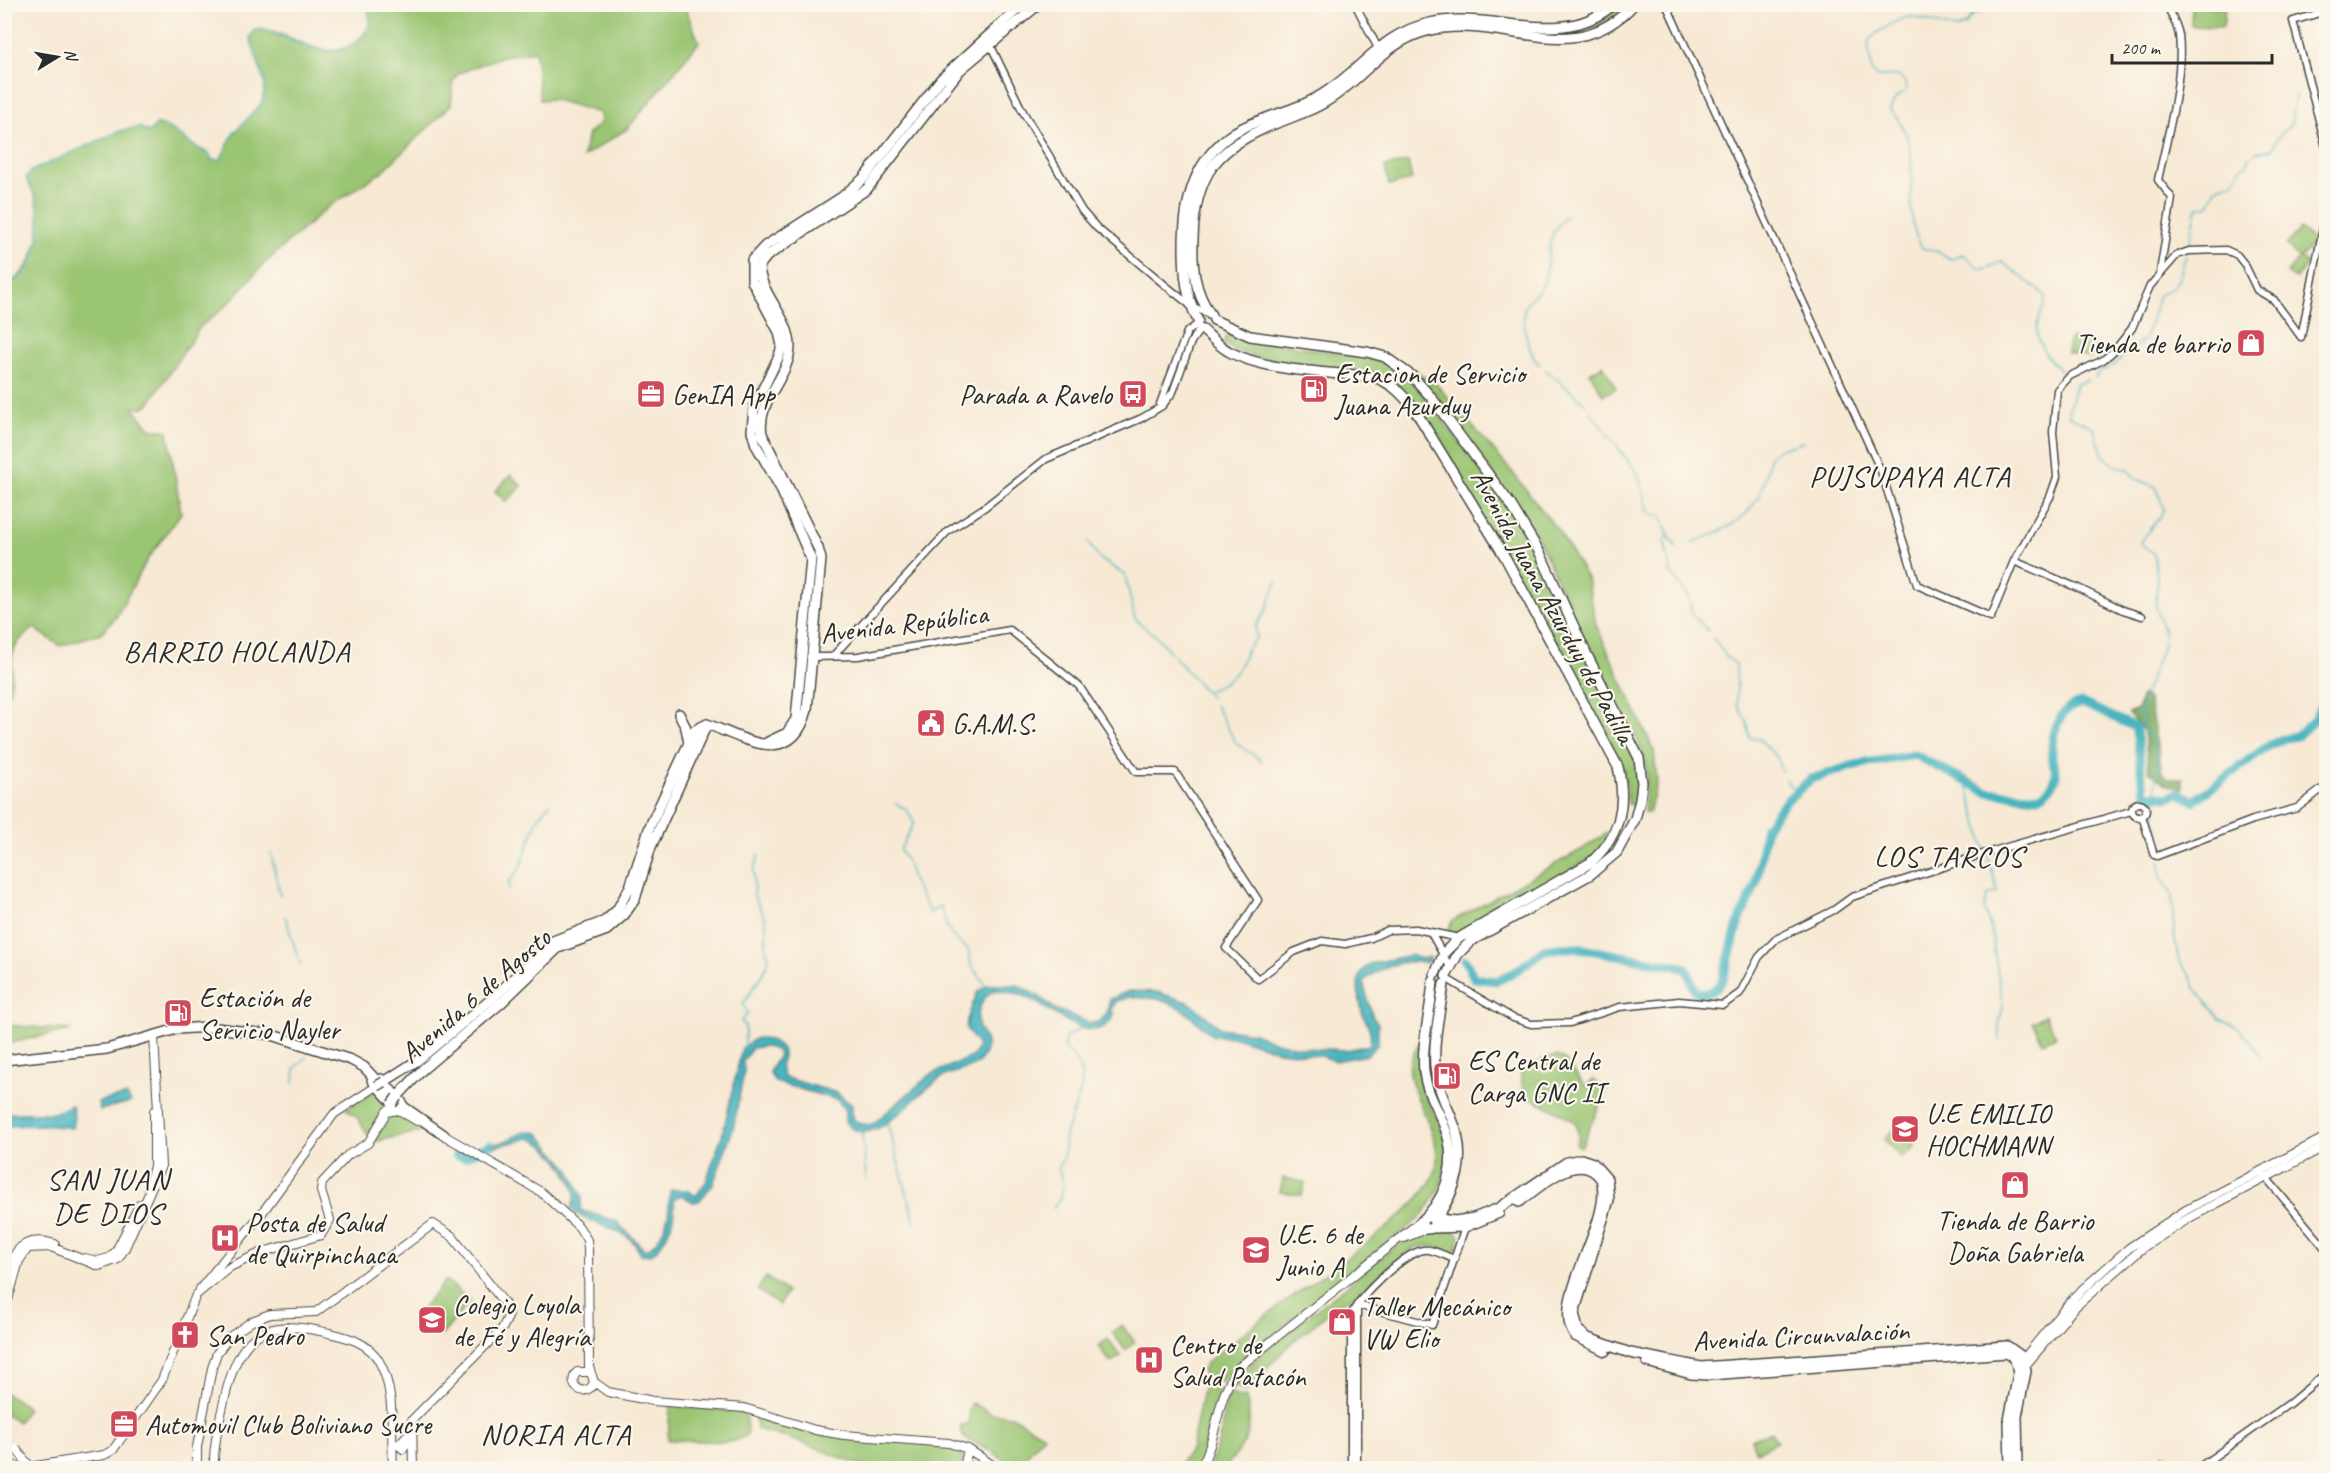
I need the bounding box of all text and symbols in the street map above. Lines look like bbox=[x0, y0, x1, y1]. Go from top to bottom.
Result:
north arrow bbox=[27, 27, 87, 87]
scale bar bbox=[2112, 27, 2272, 65]
text: 200 m bbox=[2121, 37, 2162, 59]
text: N bbox=[60, 48, 82, 64]
place label: Tienda de barrio bbox=[2075, 326, 2232, 361]
shop icon: Tienda de barrio bbox=[2235, 327, 2267, 359]
place label: Estacion de Servicio Juana Azurduy bbox=[1333, 356, 1528, 423]
fuel station icon: Estacion de Servicio Juana Azurduy bbox=[1298, 373, 1330, 405]
place label: GenIA App bbox=[672, 377, 777, 412]
place label: Parada a Ravelo bbox=[959, 377, 1114, 412]
office icon: GenIA App bbox=[635, 378, 667, 410]
bus stop icon: Parada a Ravelo bbox=[1117, 378, 1149, 410]
district label: PUJSUPAYA ALTA bbox=[1809, 457, 2011, 495]
street label: Avenida Juana Azurduy de Padilla bbox=[1463, 463, 1645, 752]
street label: Avenida República bbox=[819, 596, 991, 651]
district label: BARRIO HOLANDA bbox=[123, 632, 351, 670]
place label: G.A.M.S. bbox=[952, 706, 1036, 741]
public building icon: G.A.M.S. bbox=[915, 707, 947, 739]
district label: LOS TARCOS bbox=[1874, 837, 2028, 875]
street label: Avenida 6 de Agosto bbox=[393, 919, 559, 1070]
place label: Estación de Servicio Nayler bbox=[199, 980, 341, 1047]
fuel station icon: Estación de Servicio Nayler bbox=[162, 997, 194, 1029]
place label: ES Central de Carga GNC II bbox=[1468, 1043, 1610, 1110]
fuel station icon: ES Central de Carga GNC II bbox=[1431, 1060, 1463, 1092]
place label: U.E EMILIO HOCHMANN bbox=[1926, 1096, 2055, 1163]
school or university icon: U.E EMILIO HOCHMANN bbox=[1889, 1113, 1921, 1145]
district label: SAN JUAN DE DIOS bbox=[46, 1160, 173, 1232]
shop icon: Tienda de Barrio Doña Gabriela bbox=[1999, 1169, 2031, 1201]
place label: Tienda de Barrio Doña Gabriela bbox=[1937, 1203, 2096, 1270]
place label: Posta de Salud de Quirpinchaca bbox=[246, 1205, 399, 1272]
place label: U.E. 6 de Junio A bbox=[1275, 1217, 1365, 1284]
hospital icon: Posta de Salud de Quirpinchaca bbox=[209, 1222, 241, 1254]
school or university icon: U.E. 6 de Junio A bbox=[1240, 1234, 1272, 1266]
place label: Colegio Loyola de Fé y Alegría bbox=[453, 1287, 592, 1354]
place label: Taller Mecánico VW Elio bbox=[1363, 1289, 1513, 1356]
school or university icon: Colegio Loyola de Fé y Alegría bbox=[416, 1304, 448, 1336]
shop icon: Taller Mecánico VW Elio bbox=[1326, 1306, 1358, 1338]
street label: Avenida Circunvalación bbox=[1692, 1312, 1911, 1359]
place label: San Pedro bbox=[206, 1318, 306, 1353]
church icon: San Pedro bbox=[169, 1319, 201, 1351]
place label: Centro de Salud Patacón bbox=[1170, 1327, 1307, 1394]
hospital icon: Centro de Salud Patacón bbox=[1133, 1344, 1165, 1376]
place label: Automovil Club Boliviano Sucre bbox=[145, 1407, 433, 1442]
office icon: Automovil Club Boliviano Sucre bbox=[108, 1408, 140, 1440]
district label: NORIA ALTA bbox=[480, 1415, 632, 1453]

